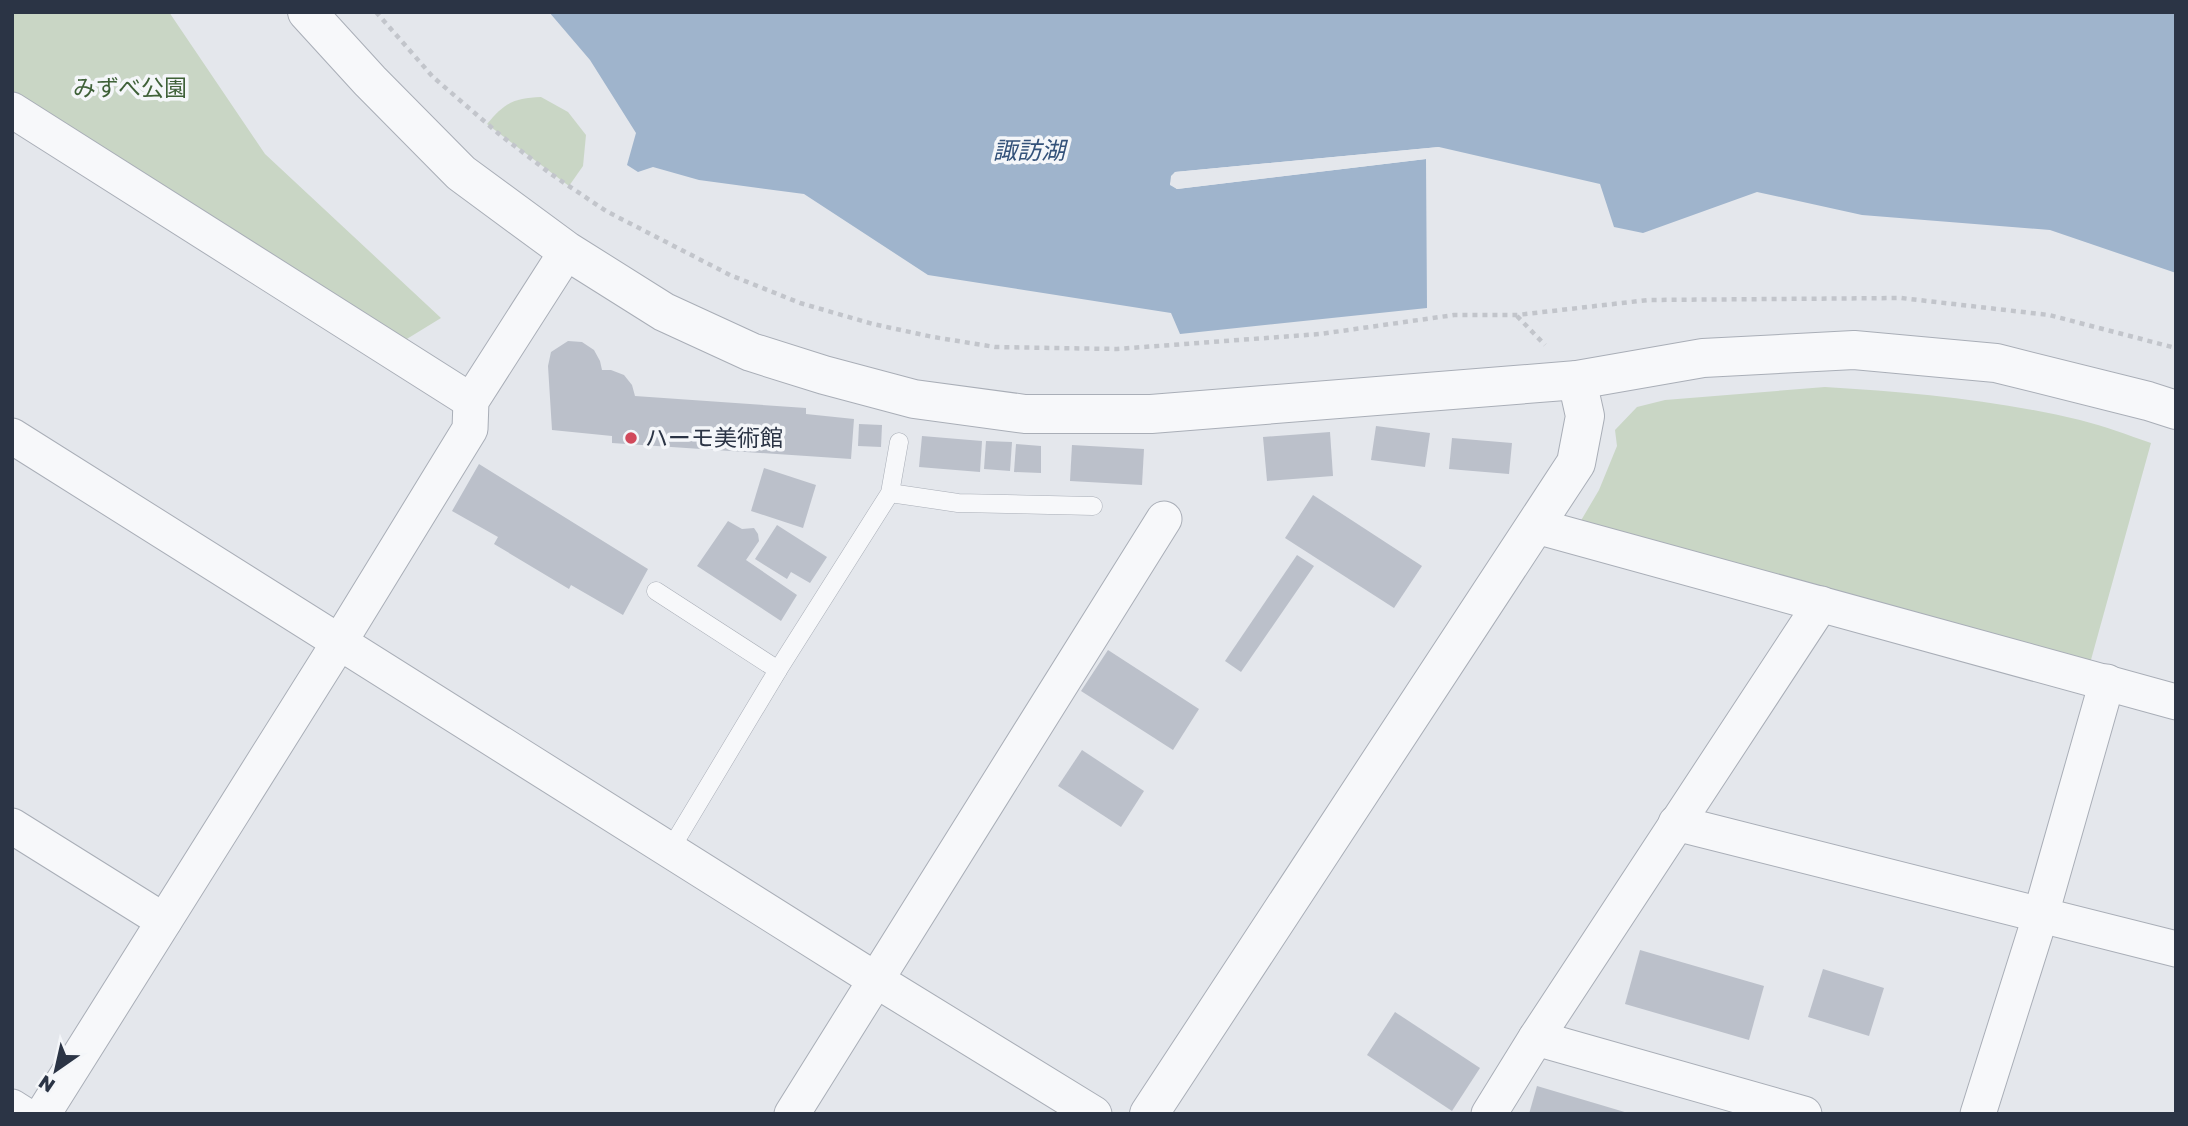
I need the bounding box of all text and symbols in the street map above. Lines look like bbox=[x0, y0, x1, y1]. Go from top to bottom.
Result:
park label: みずべ公園 bbox=[73, 73, 187, 101]
water label: 諏訪湖 bbox=[993, 135, 1069, 164]
place label: ハーモ美術館 bbox=[645, 423, 783, 451]
marker: ハーモ美術館 bbox=[623, 430, 639, 446]
north arrow bbox=[21, 1035, 91, 1105]
text: N bbox=[34, 1071, 59, 1098]

